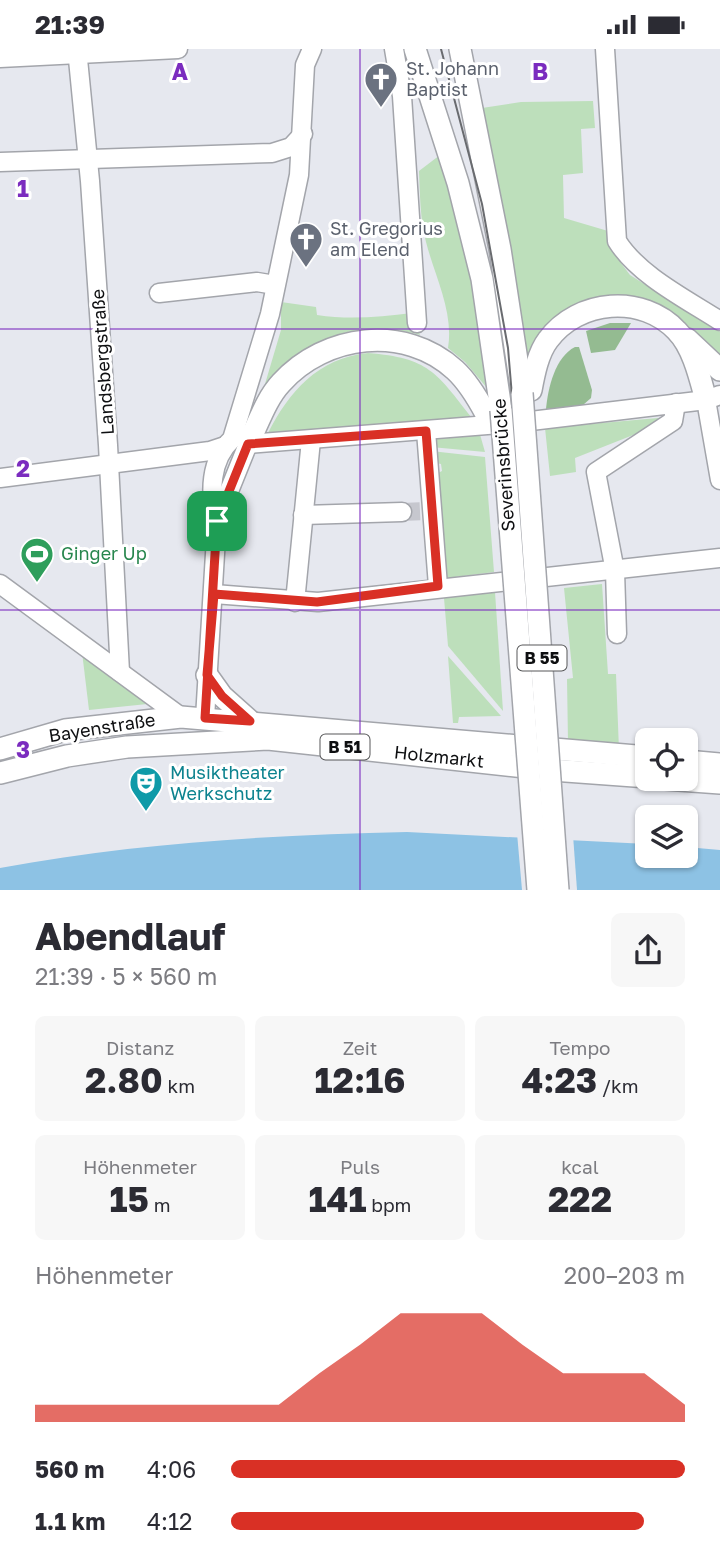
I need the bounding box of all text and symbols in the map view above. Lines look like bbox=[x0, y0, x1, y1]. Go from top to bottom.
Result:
text: 21:39 bbox=[35, 9, 105, 40]
text: A bbox=[172, 57, 189, 85]
place label: St. Johann Baptist bbox=[406, 57, 499, 100]
text: B bbox=[532, 57, 548, 85]
church icon: St. Johann Baptist bbox=[362, 60, 400, 109]
text: 1 bbox=[17, 174, 29, 202]
place label: St. Gregorius am Elend bbox=[330, 217, 443, 260]
church icon: St. Gregorius am Elend bbox=[287, 220, 325, 269]
street label: Landsbergstraße bbox=[86, 288, 118, 436]
street label: Severinsbrücke bbox=[487, 398, 519, 532]
text: 2 bbox=[16, 454, 30, 482]
pin bbox=[187, 491, 247, 551]
icon: arrive bbox=[198, 502, 236, 540]
sports icon: Ginger Up bbox=[18, 535, 56, 584]
place label: Ginger Up bbox=[61, 542, 147, 564]
road number: B 55 bbox=[518, 645, 566, 671]
street label: Bayenstraße bbox=[47, 708, 157, 746]
map controls bbox=[635, 728, 698, 868]
button: locate bbox=[635, 728, 698, 791]
road number: B 51 bbox=[320, 734, 370, 759]
text: 3 bbox=[16, 735, 30, 763]
street label: Holzmarkt bbox=[393, 740, 485, 772]
place label: Musiktheater Werkschutz bbox=[170, 761, 285, 804]
theatre icon: Musiktheater Werkschutz bbox=[127, 764, 165, 813]
button: layers bbox=[635, 805, 698, 868]
text: Abendlauf bbox=[35, 913, 225, 958]
button: share bbox=[611, 913, 685, 987]
text: 21:39 · 5 × 560 m bbox=[35, 962, 217, 990]
text: Distanz bbox=[106, 1036, 174, 1059]
text: Zeit bbox=[343, 1036, 377, 1059]
text: Tempo bbox=[550, 1036, 611, 1059]
text: 2.80 bbox=[85, 1059, 163, 1101]
text: 12:16 bbox=[315, 1059, 405, 1101]
text: 4:23 bbox=[521, 1059, 597, 1101]
text: km bbox=[163, 1074, 195, 1097]
text: /km bbox=[597, 1074, 639, 1097]
text: Höhenmeter bbox=[83, 1155, 197, 1178]
text: Puls bbox=[340, 1155, 380, 1178]
text: kcal bbox=[561, 1155, 599, 1178]
text: 15 bbox=[110, 1178, 149, 1220]
text: 141 bbox=[309, 1178, 367, 1220]
text: 222 bbox=[548, 1178, 612, 1220]
text: m bbox=[149, 1193, 170, 1216]
text: bpm bbox=[367, 1193, 411, 1216]
text: Höhenmeter bbox=[35, 1261, 173, 1289]
text: 200–203 m bbox=[564, 1261, 685, 1289]
text: 560 m bbox=[35, 1455, 104, 1483]
text: 4:06 bbox=[147, 1455, 196, 1483]
text: 1.1 km bbox=[35, 1507, 105, 1535]
text: 4:12 bbox=[147, 1507, 192, 1535]

